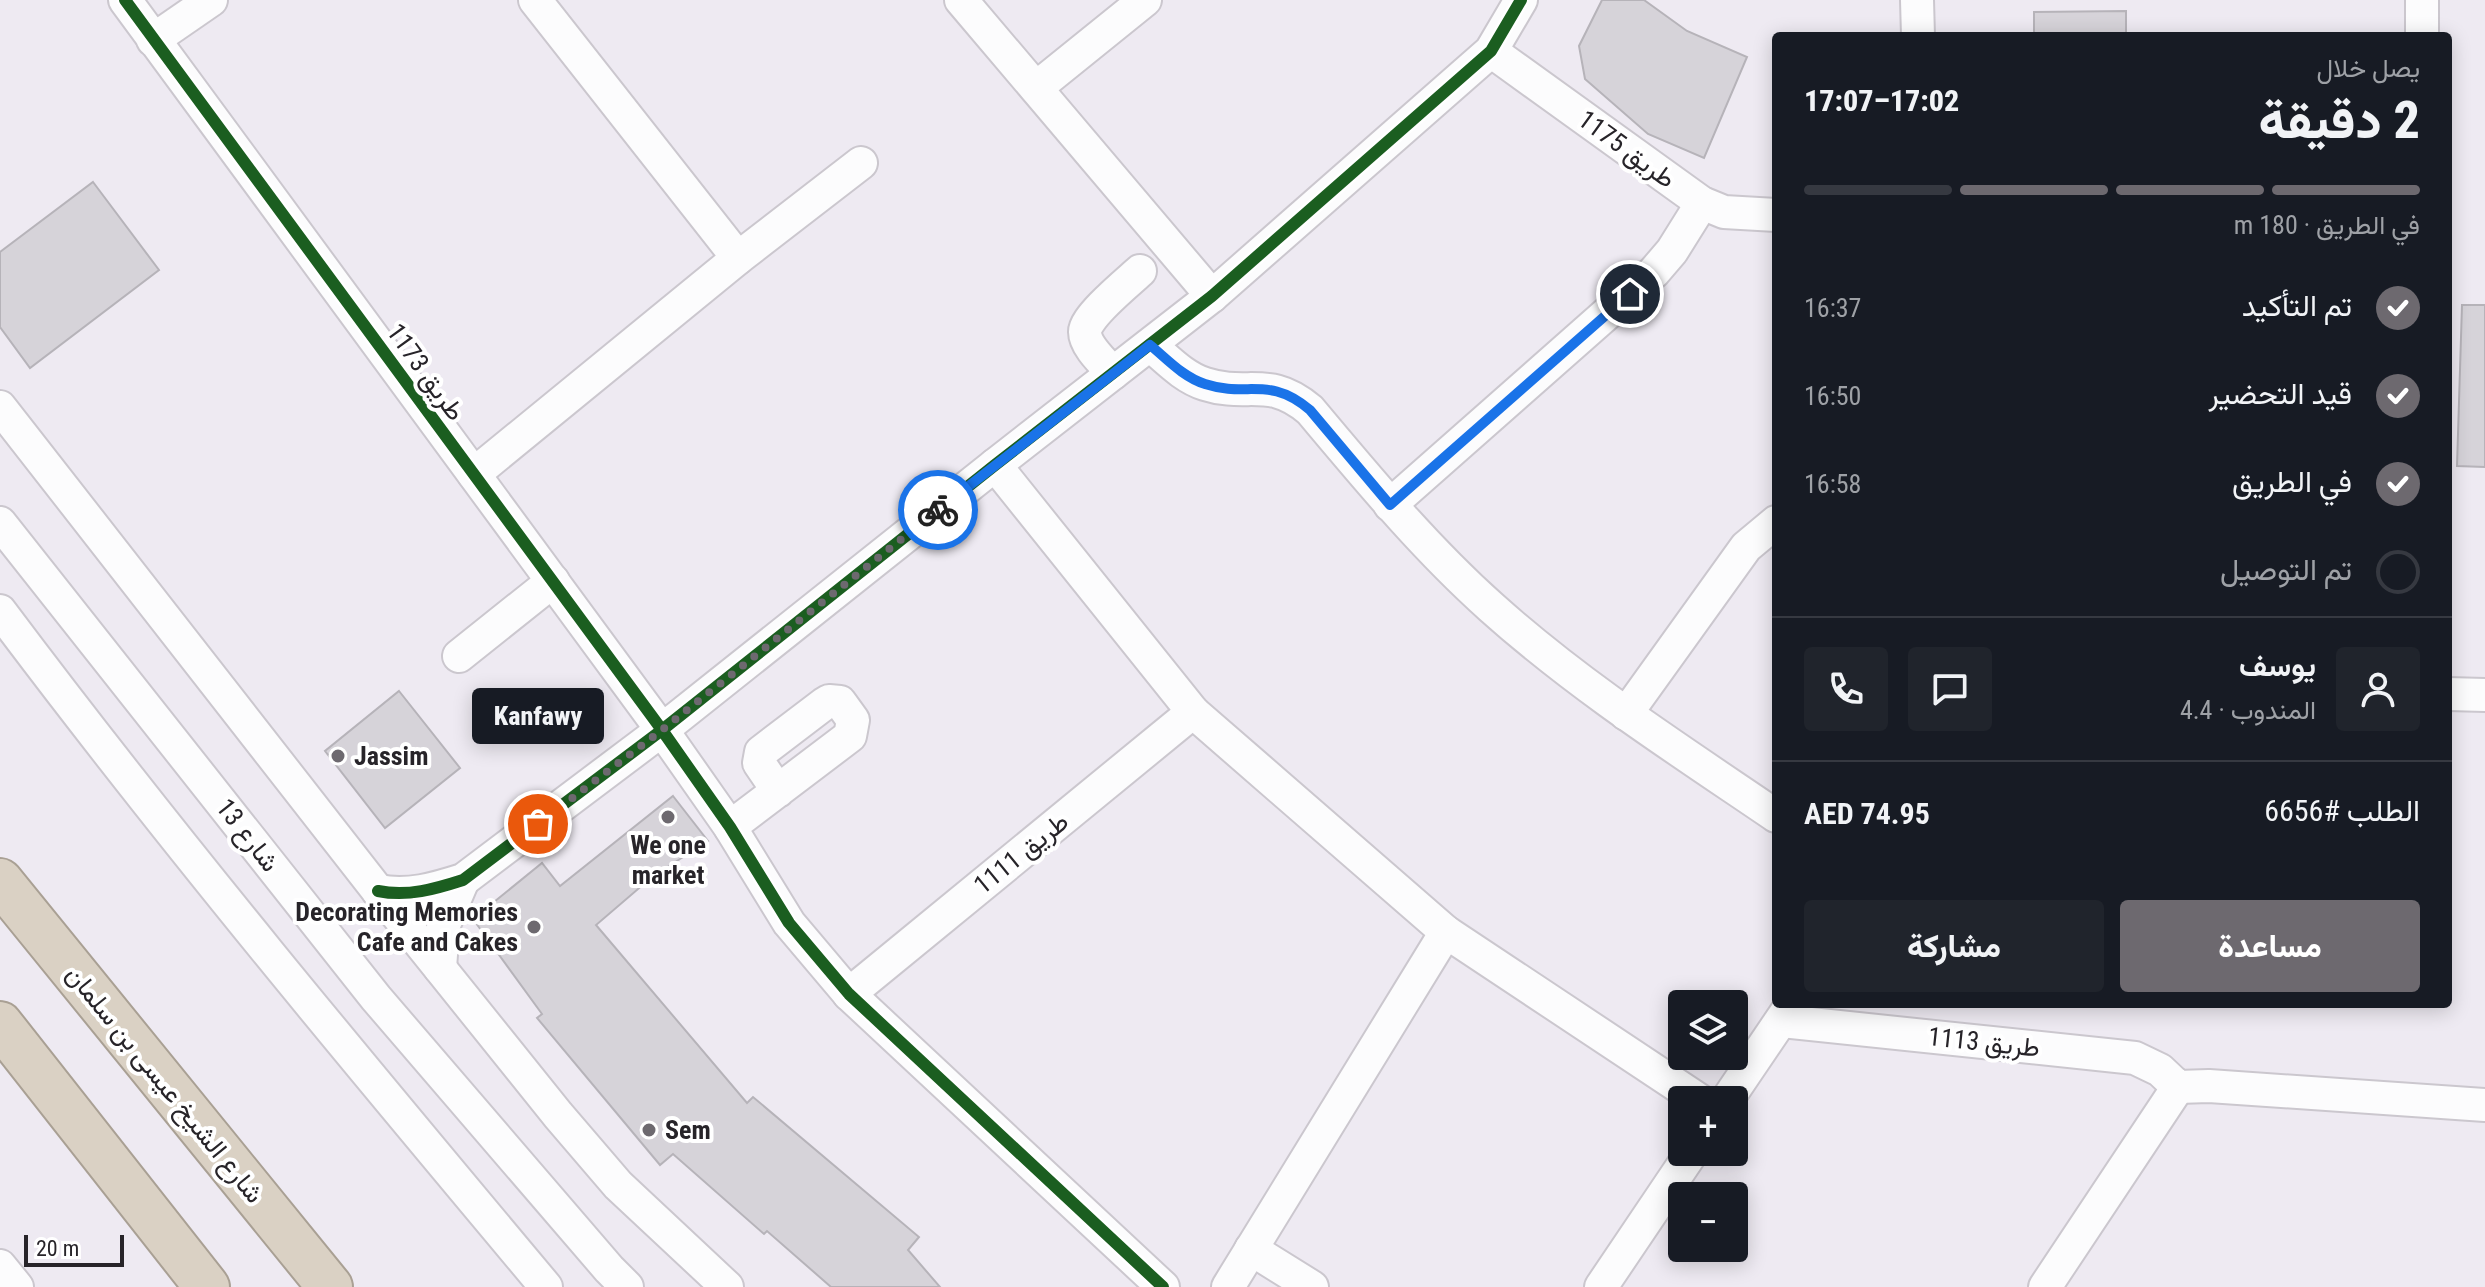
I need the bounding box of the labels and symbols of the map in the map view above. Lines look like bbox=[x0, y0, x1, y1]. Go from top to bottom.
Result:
street label: طريق 1175 bbox=[1572, 104, 1681, 195]
pin bbox=[1596, 260, 1664, 328]
street label: طريق 1173 bbox=[380, 318, 471, 427]
courier bbox=[898, 470, 978, 550]
callout: Kanfawy bbox=[472, 688, 604, 744]
place label: Jassim bbox=[354, 741, 428, 771]
marker: Jassim bbox=[329, 747, 347, 765]
pin bbox=[504, 790, 572, 858]
street label: شارع 13 bbox=[208, 793, 286, 879]
street label: طريق 1111 bbox=[968, 806, 1075, 901]
marker: We one market bbox=[659, 808, 677, 826]
place label: We one market bbox=[630, 830, 706, 890]
place label: Decorating Memories Cafe and Cakes bbox=[295, 897, 518, 957]
marker: Decorating Memories Cafe and Cakes bbox=[525, 918, 543, 936]
street label: شارع الشيخ عيسى بن سلمان bbox=[58, 959, 270, 1211]
street label: طريق 1113 bbox=[1926, 1021, 2041, 1064]
place label: Sem bbox=[665, 1115, 711, 1145]
marker: Sem bbox=[640, 1121, 658, 1139]
scale bar bbox=[24, 1231, 124, 1267]

